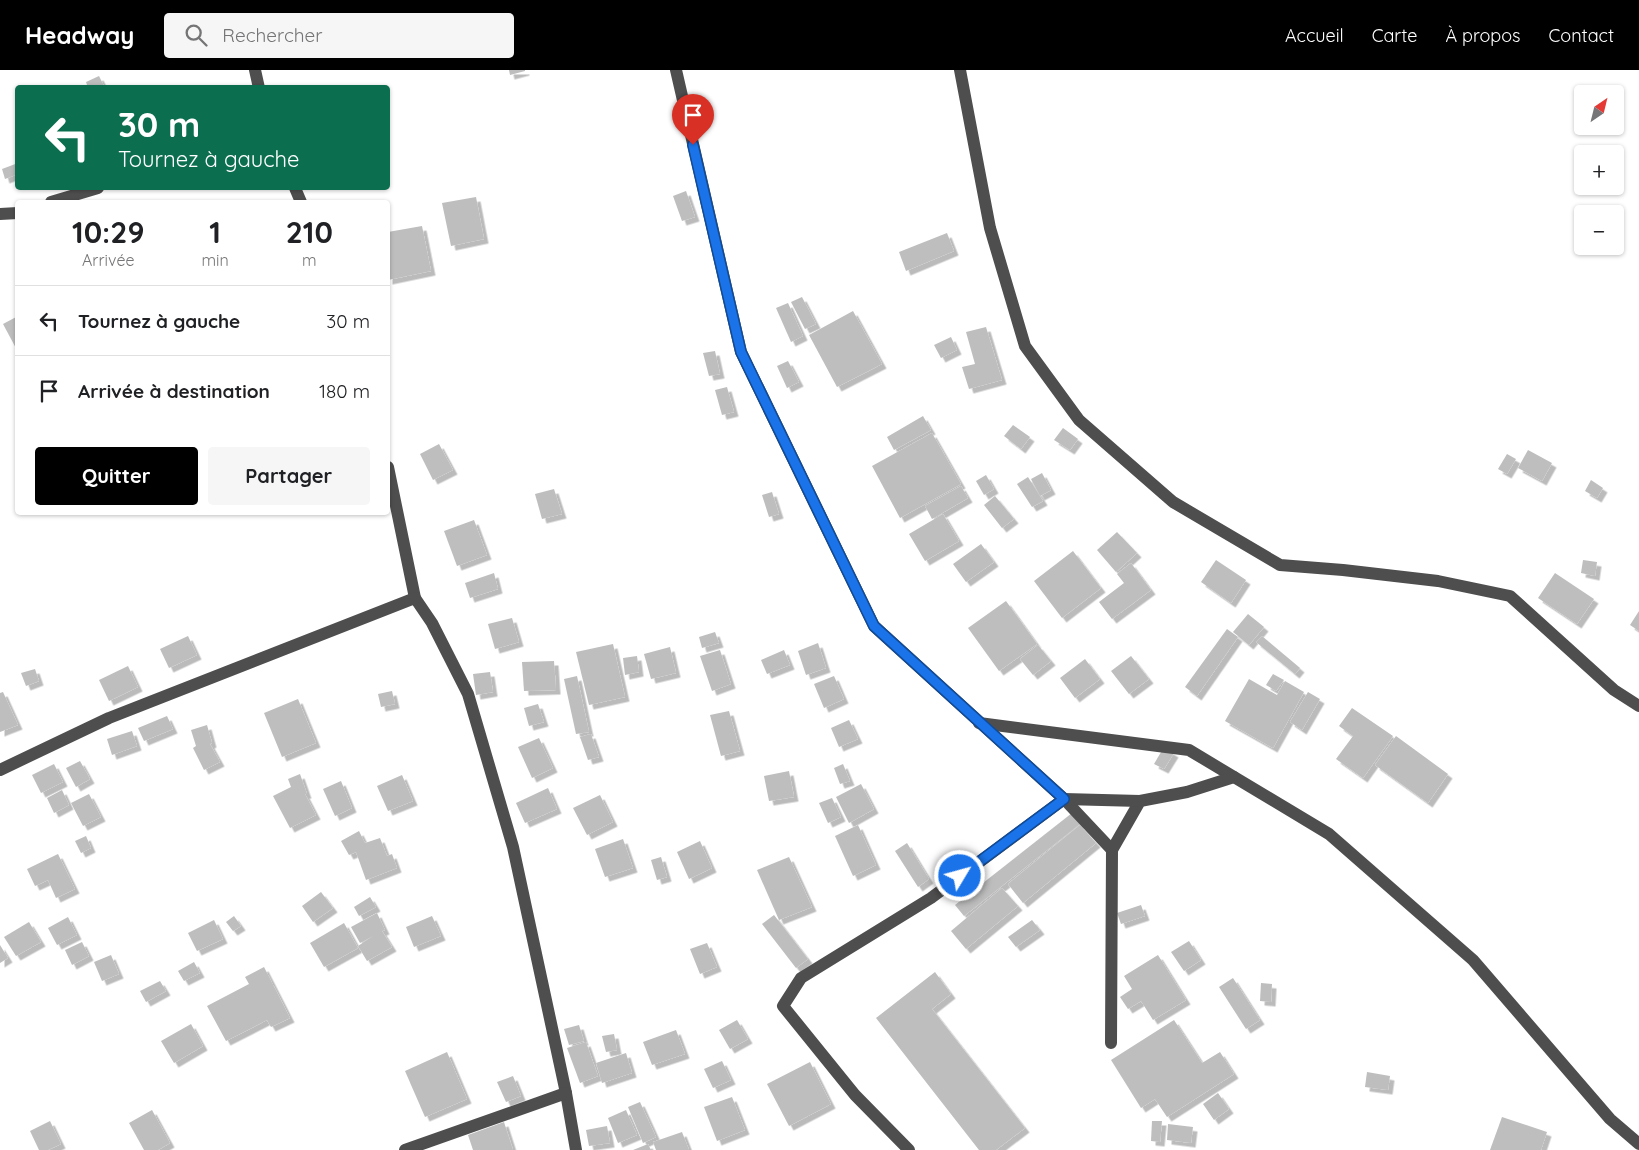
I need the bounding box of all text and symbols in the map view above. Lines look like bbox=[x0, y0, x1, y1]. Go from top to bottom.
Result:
search box bbox=[164, 13, 514, 58]
text: Headway bbox=[25, 20, 134, 50]
icon: search bbox=[182, 21, 210, 49]
text: Rechercher bbox=[222, 23, 323, 47]
text: Accueil bbox=[1285, 24, 1344, 47]
text: Carte bbox=[1372, 24, 1417, 47]
text: À propos bbox=[1445, 24, 1521, 47]
text: Contact bbox=[1549, 24, 1614, 47]
north arrow bbox=[1574, 85, 1624, 135]
map controls bbox=[1574, 85, 1624, 255]
pin bbox=[672, 94, 714, 145]
icon: arrive bbox=[679, 101, 707, 129]
text: 30 m bbox=[118, 102, 200, 146]
icon: left bbox=[35, 105, 100, 170]
text: Tournez à gauche bbox=[118, 145, 300, 173]
button: + bbox=[1574, 145, 1624, 195]
button: − bbox=[1574, 205, 1624, 255]
text: 10:29 bbox=[72, 213, 144, 251]
text: 1 bbox=[209, 213, 221, 251]
text: 210 bbox=[286, 213, 333, 251]
text: Arrivée bbox=[82, 250, 135, 270]
text: min bbox=[201, 250, 229, 270]
text: m bbox=[302, 250, 317, 270]
icon: left bbox=[35, 307, 63, 335]
text: Tournez à gauche bbox=[78, 309, 240, 333]
text: 30 m bbox=[326, 309, 370, 333]
icon: arrive bbox=[35, 377, 63, 405]
text: Arrivée à destination bbox=[78, 379, 270, 403]
text: 180 m bbox=[319, 379, 370, 403]
button: Quitter bbox=[35, 447, 198, 505]
button: Partager bbox=[208, 447, 370, 505]
position arrow bbox=[933, 849, 985, 901]

